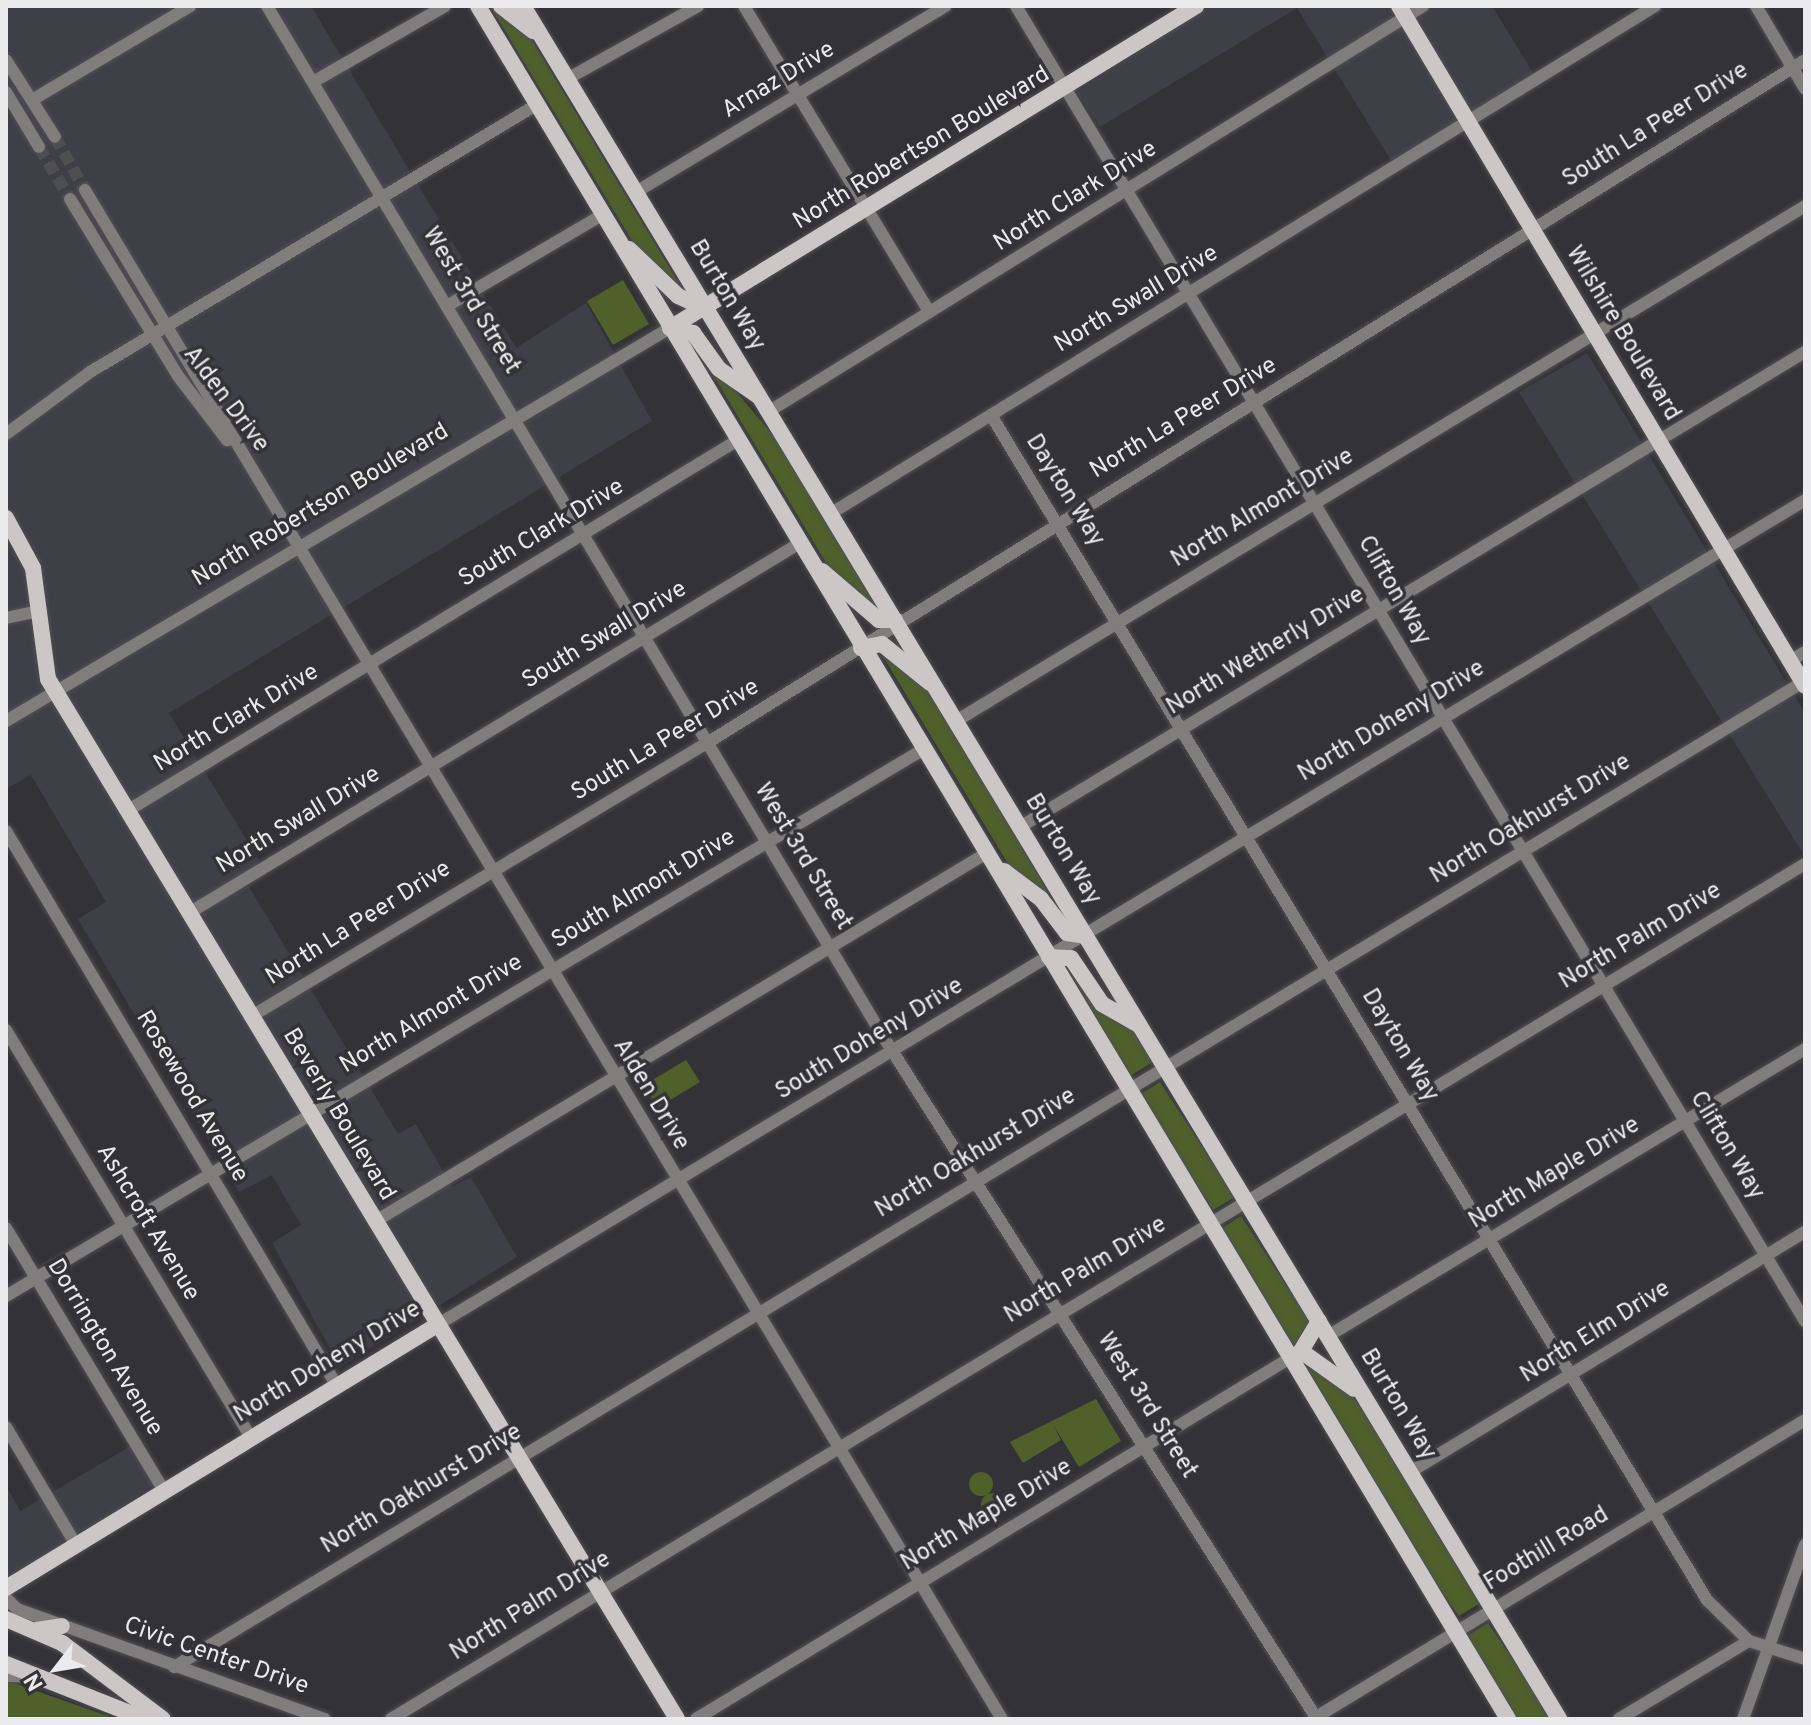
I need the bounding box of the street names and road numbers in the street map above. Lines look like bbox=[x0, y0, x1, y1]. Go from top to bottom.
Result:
street label: Arnaz Drive bbox=[717, 36, 841, 126]
street label: South La Peer Drive bbox=[1558, 57, 1754, 195]
street label: North Robertson Boulevard bbox=[789, 61, 1055, 237]
street label: North Clark Drive bbox=[989, 135, 1163, 259]
street label: West 3rd Street bbox=[415, 222, 525, 380]
street label: Burton Way bbox=[681, 235, 771, 357]
street label: North Swall Drive bbox=[1050, 240, 1224, 360]
street label: Wilshire Boulevard bbox=[1558, 241, 1686, 427]
street label: Alden Drive bbox=[176, 341, 274, 459]
street label: North La Peer Drive bbox=[1085, 352, 1283, 486]
street label: North Robertson Boulevard bbox=[188, 418, 454, 594]
street label: Dayton Way bbox=[1018, 429, 1110, 553]
street label: North Almont Drive bbox=[1166, 443, 1360, 575]
street label: South Clark Drive bbox=[454, 473, 630, 595]
street label: Clifton Way bbox=[1350, 531, 1436, 651]
street label: South Swall Drive bbox=[518, 576, 692, 696]
street label: North Wetherly Drive bbox=[1162, 581, 1370, 723]
street label: North Doheny Drive bbox=[1293, 655, 1491, 789]
street label: North Clark Drive bbox=[149, 659, 325, 779]
street label: South La Peer Drive bbox=[567, 674, 765, 808]
street label: North Oakhurst Drive bbox=[1425, 749, 1637, 891]
street label: North Swall Drive bbox=[212, 761, 386, 881]
street label: West 3rd Street bbox=[747, 778, 857, 936]
street label: Burton Way bbox=[1017, 789, 1107, 911]
street label: South Almont Drive bbox=[547, 824, 741, 956]
street label: North La Peer Drive bbox=[261, 855, 457, 993]
street label: North Palm Drive bbox=[1555, 877, 1727, 997]
street label: North Almont Drive bbox=[335, 949, 529, 1081]
street label: South Doheny Drive bbox=[771, 973, 969, 1107]
street label: Dayton Way bbox=[1354, 984, 1444, 1108]
street label: Rosewood Avenue bbox=[128, 1006, 254, 1188]
street label: Beverly Boulevard bbox=[275, 1024, 401, 1206]
street label: Alden Drive bbox=[605, 1034, 695, 1156]
street label: North Oakhurst Drive bbox=[870, 1083, 1082, 1225]
street label: Clifton Way bbox=[1682, 1086, 1770, 1206]
street label: North Maple Drive bbox=[1464, 1112, 1646, 1236]
street label: Ashcroft Avenue bbox=[89, 1139, 205, 1307]
street label: North Palm Drive bbox=[1000, 1211, 1172, 1331]
street label: Dorrington Avenue bbox=[39, 1254, 169, 1442]
street label: North Elm Drive bbox=[1516, 1275, 1676, 1391]
street label: North Doheny Drive bbox=[229, 1296, 427, 1430]
street label: West 3rd Street bbox=[1090, 1328, 1202, 1484]
street label: Burton Way bbox=[1352, 1344, 1442, 1466]
street label: North Oakhurst Drive bbox=[316, 1419, 528, 1561]
street label: North Maple Drive bbox=[896, 1454, 1078, 1578]
street label: Foothill Road bbox=[1479, 1501, 1615, 1599]
street label: North Palm Drive bbox=[445, 1546, 617, 1668]
street label: Civic Center Drive bbox=[120, 1612, 312, 1702]

